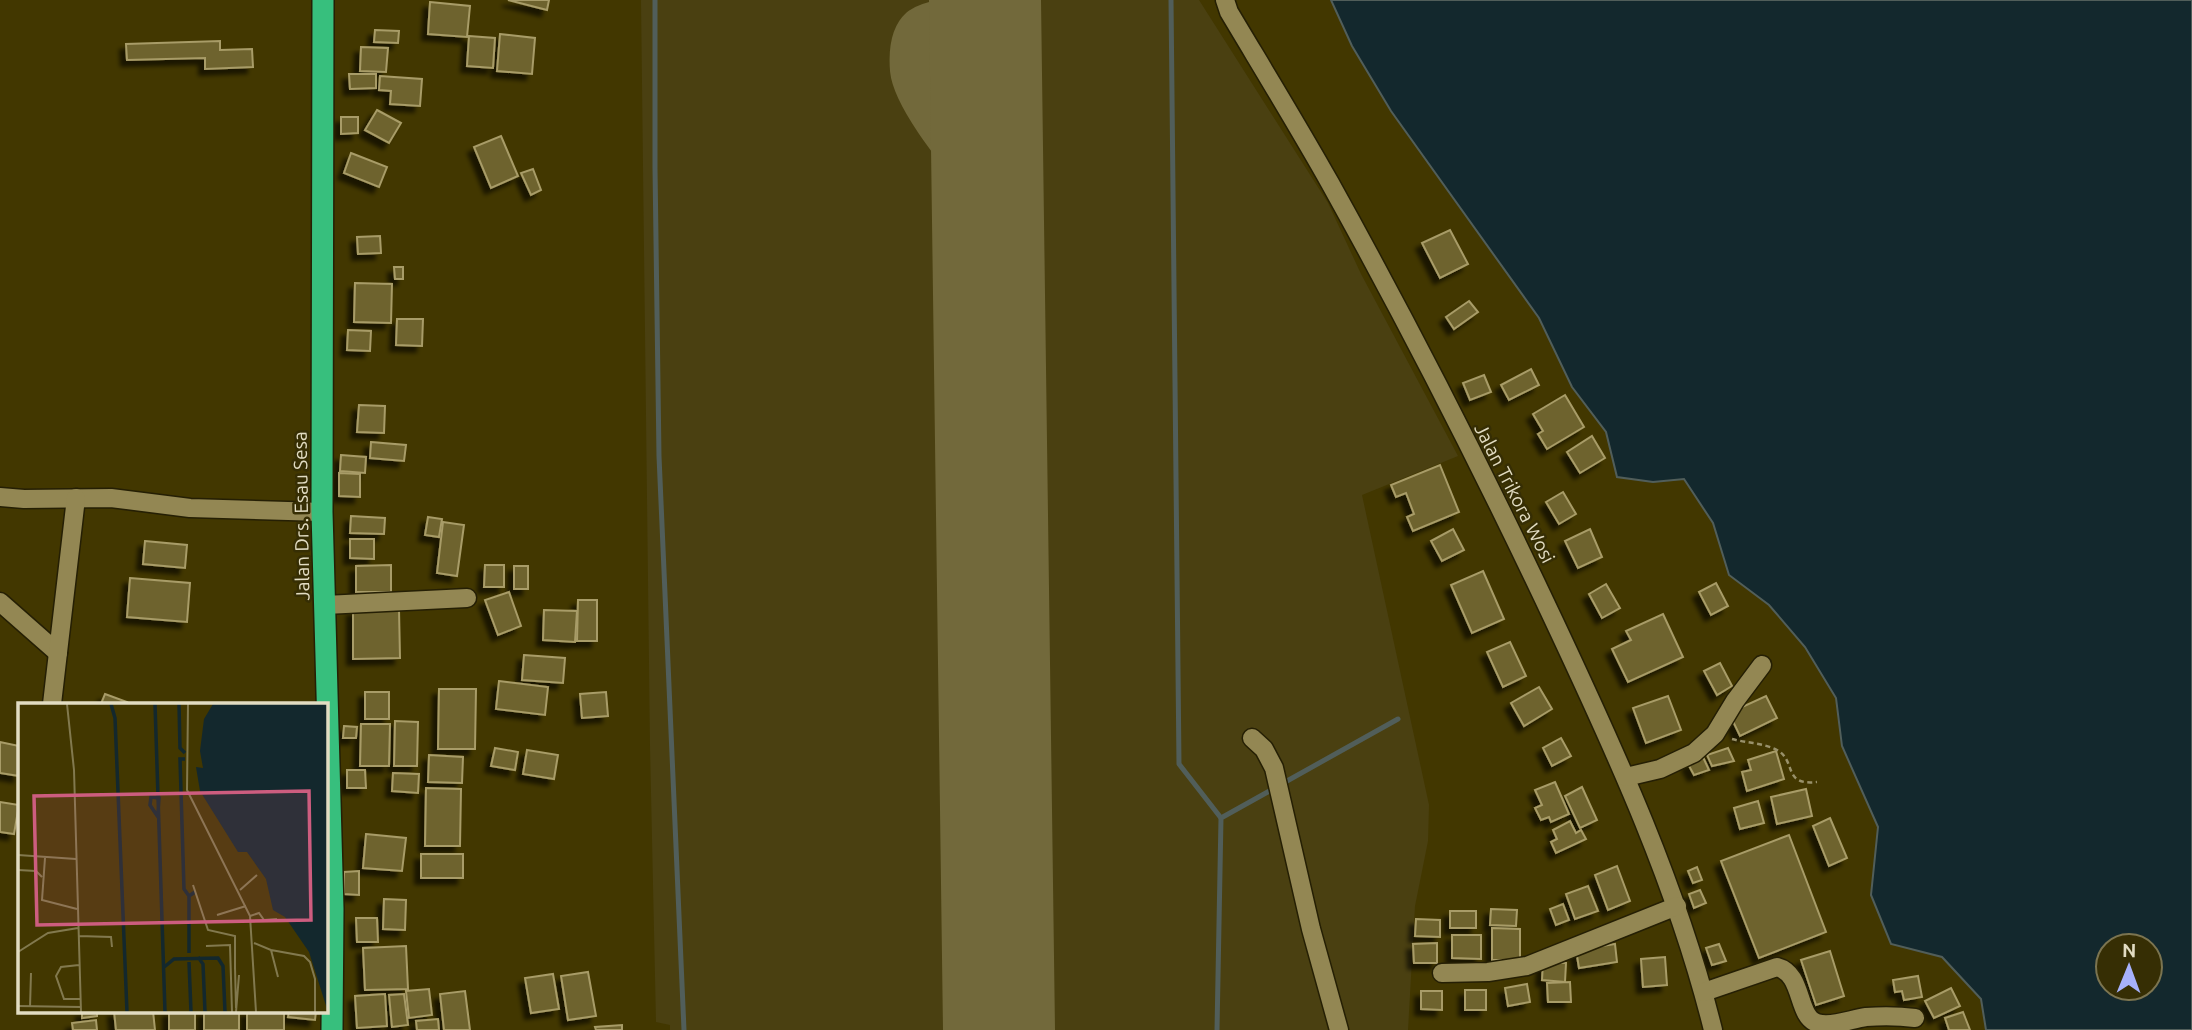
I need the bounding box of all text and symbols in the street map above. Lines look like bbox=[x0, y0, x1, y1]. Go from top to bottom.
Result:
street label: Jalan Trikora Wosi bbox=[1470, 420, 1560, 566]
street label: Jalan Drs. Esau Sesa bbox=[289, 431, 313, 601]
inset map bbox=[18, 703, 327, 1012]
north arrow bbox=[2094, 932, 2164, 1002]
text: N bbox=[2122, 939, 2137, 961]

